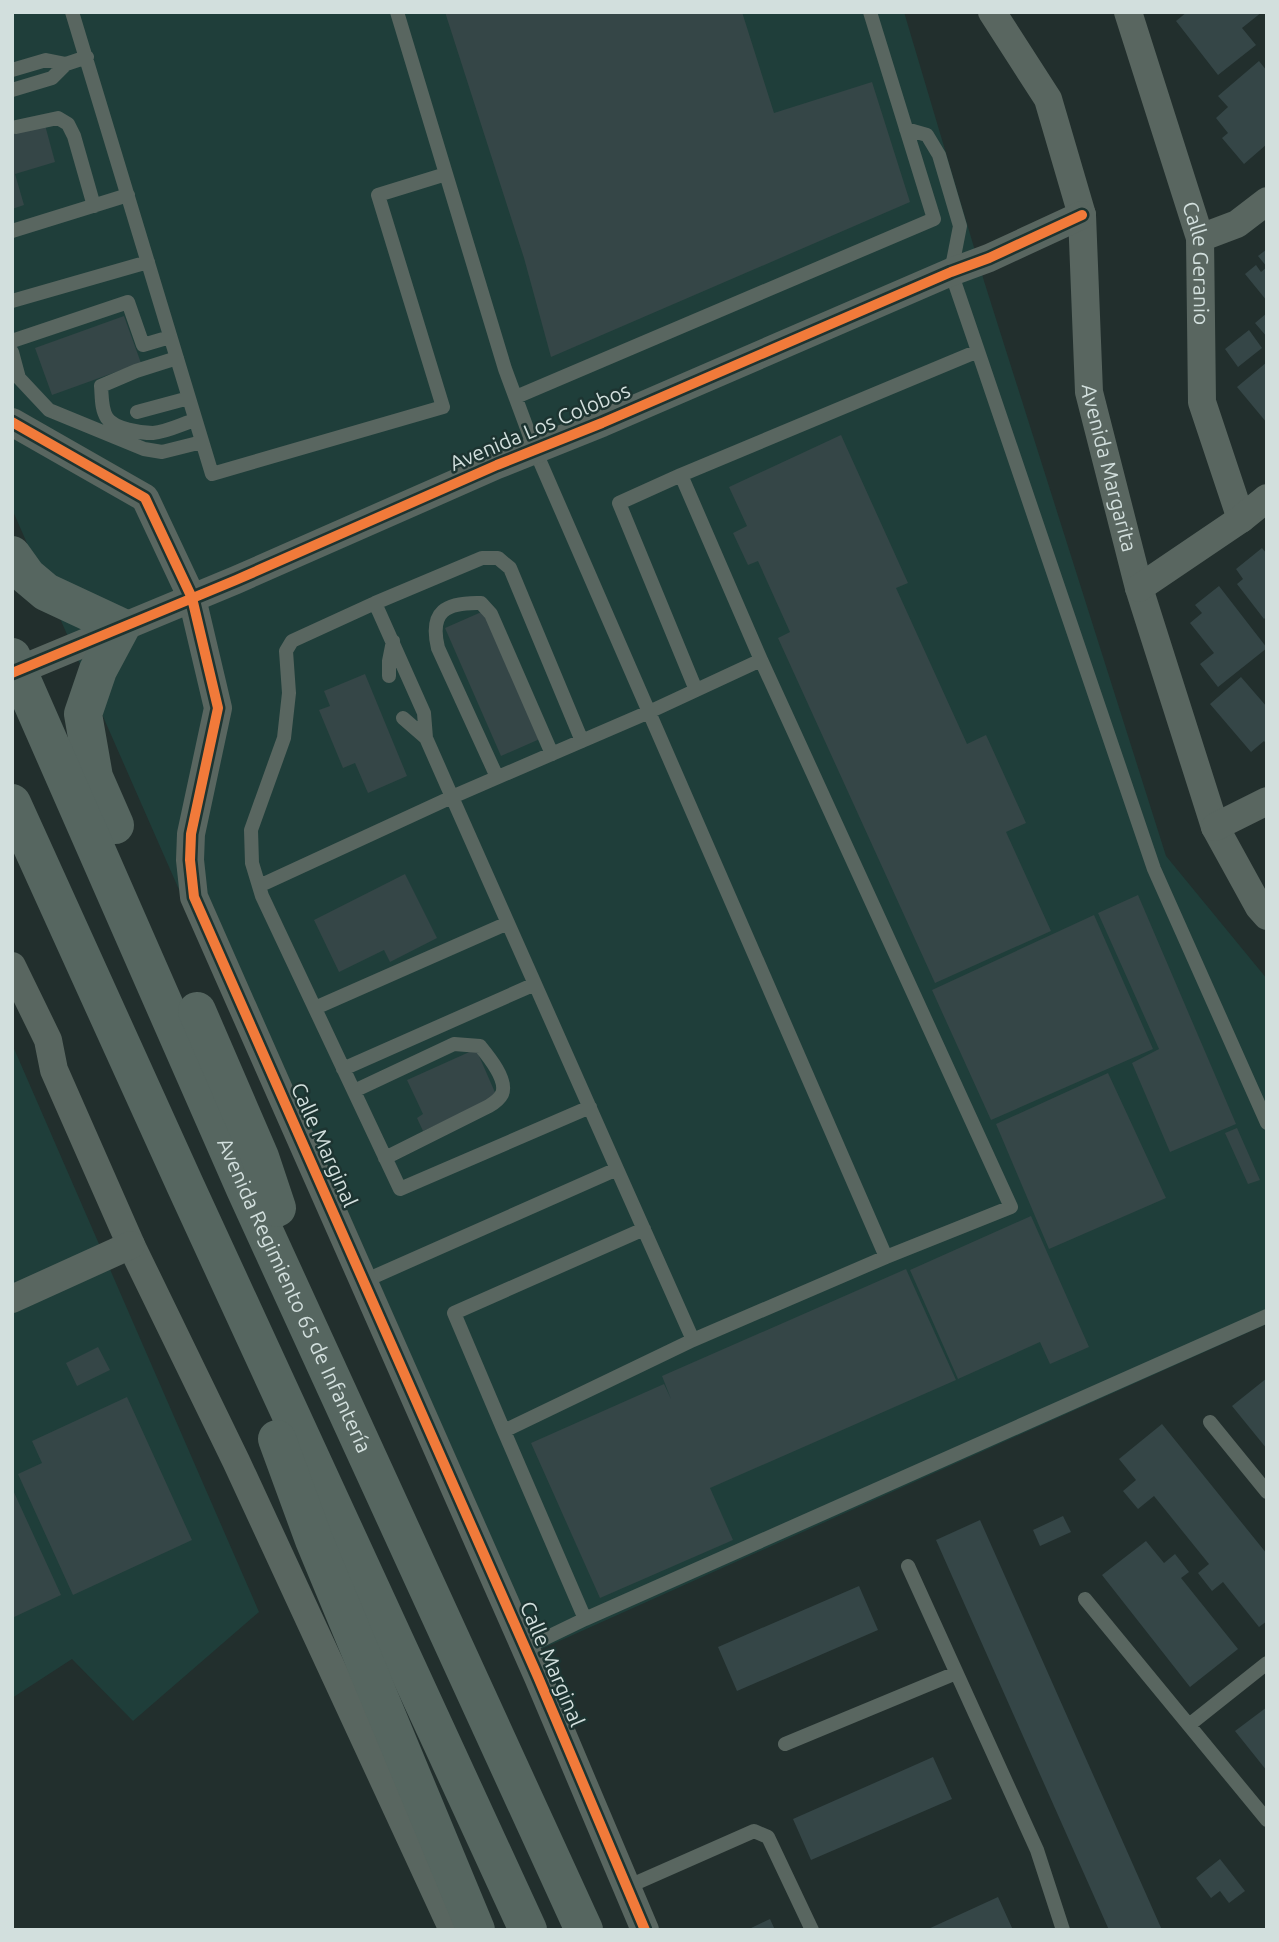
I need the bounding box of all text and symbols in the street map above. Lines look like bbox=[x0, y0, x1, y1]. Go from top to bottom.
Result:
street label: Calle Geranio bbox=[1178, 198, 1214, 325]
street label: Avenida Los Colobos bbox=[446, 377, 633, 475]
street label: Avenida Margarita bbox=[1078, 384, 1142, 554]
street label: Calle Marginal bbox=[287, 1079, 363, 1210]
street label: Avenida Regimiento 65 de Infantería bbox=[213, 1134, 377, 1456]
street label: Calle Marginal bbox=[516, 1597, 590, 1730]

